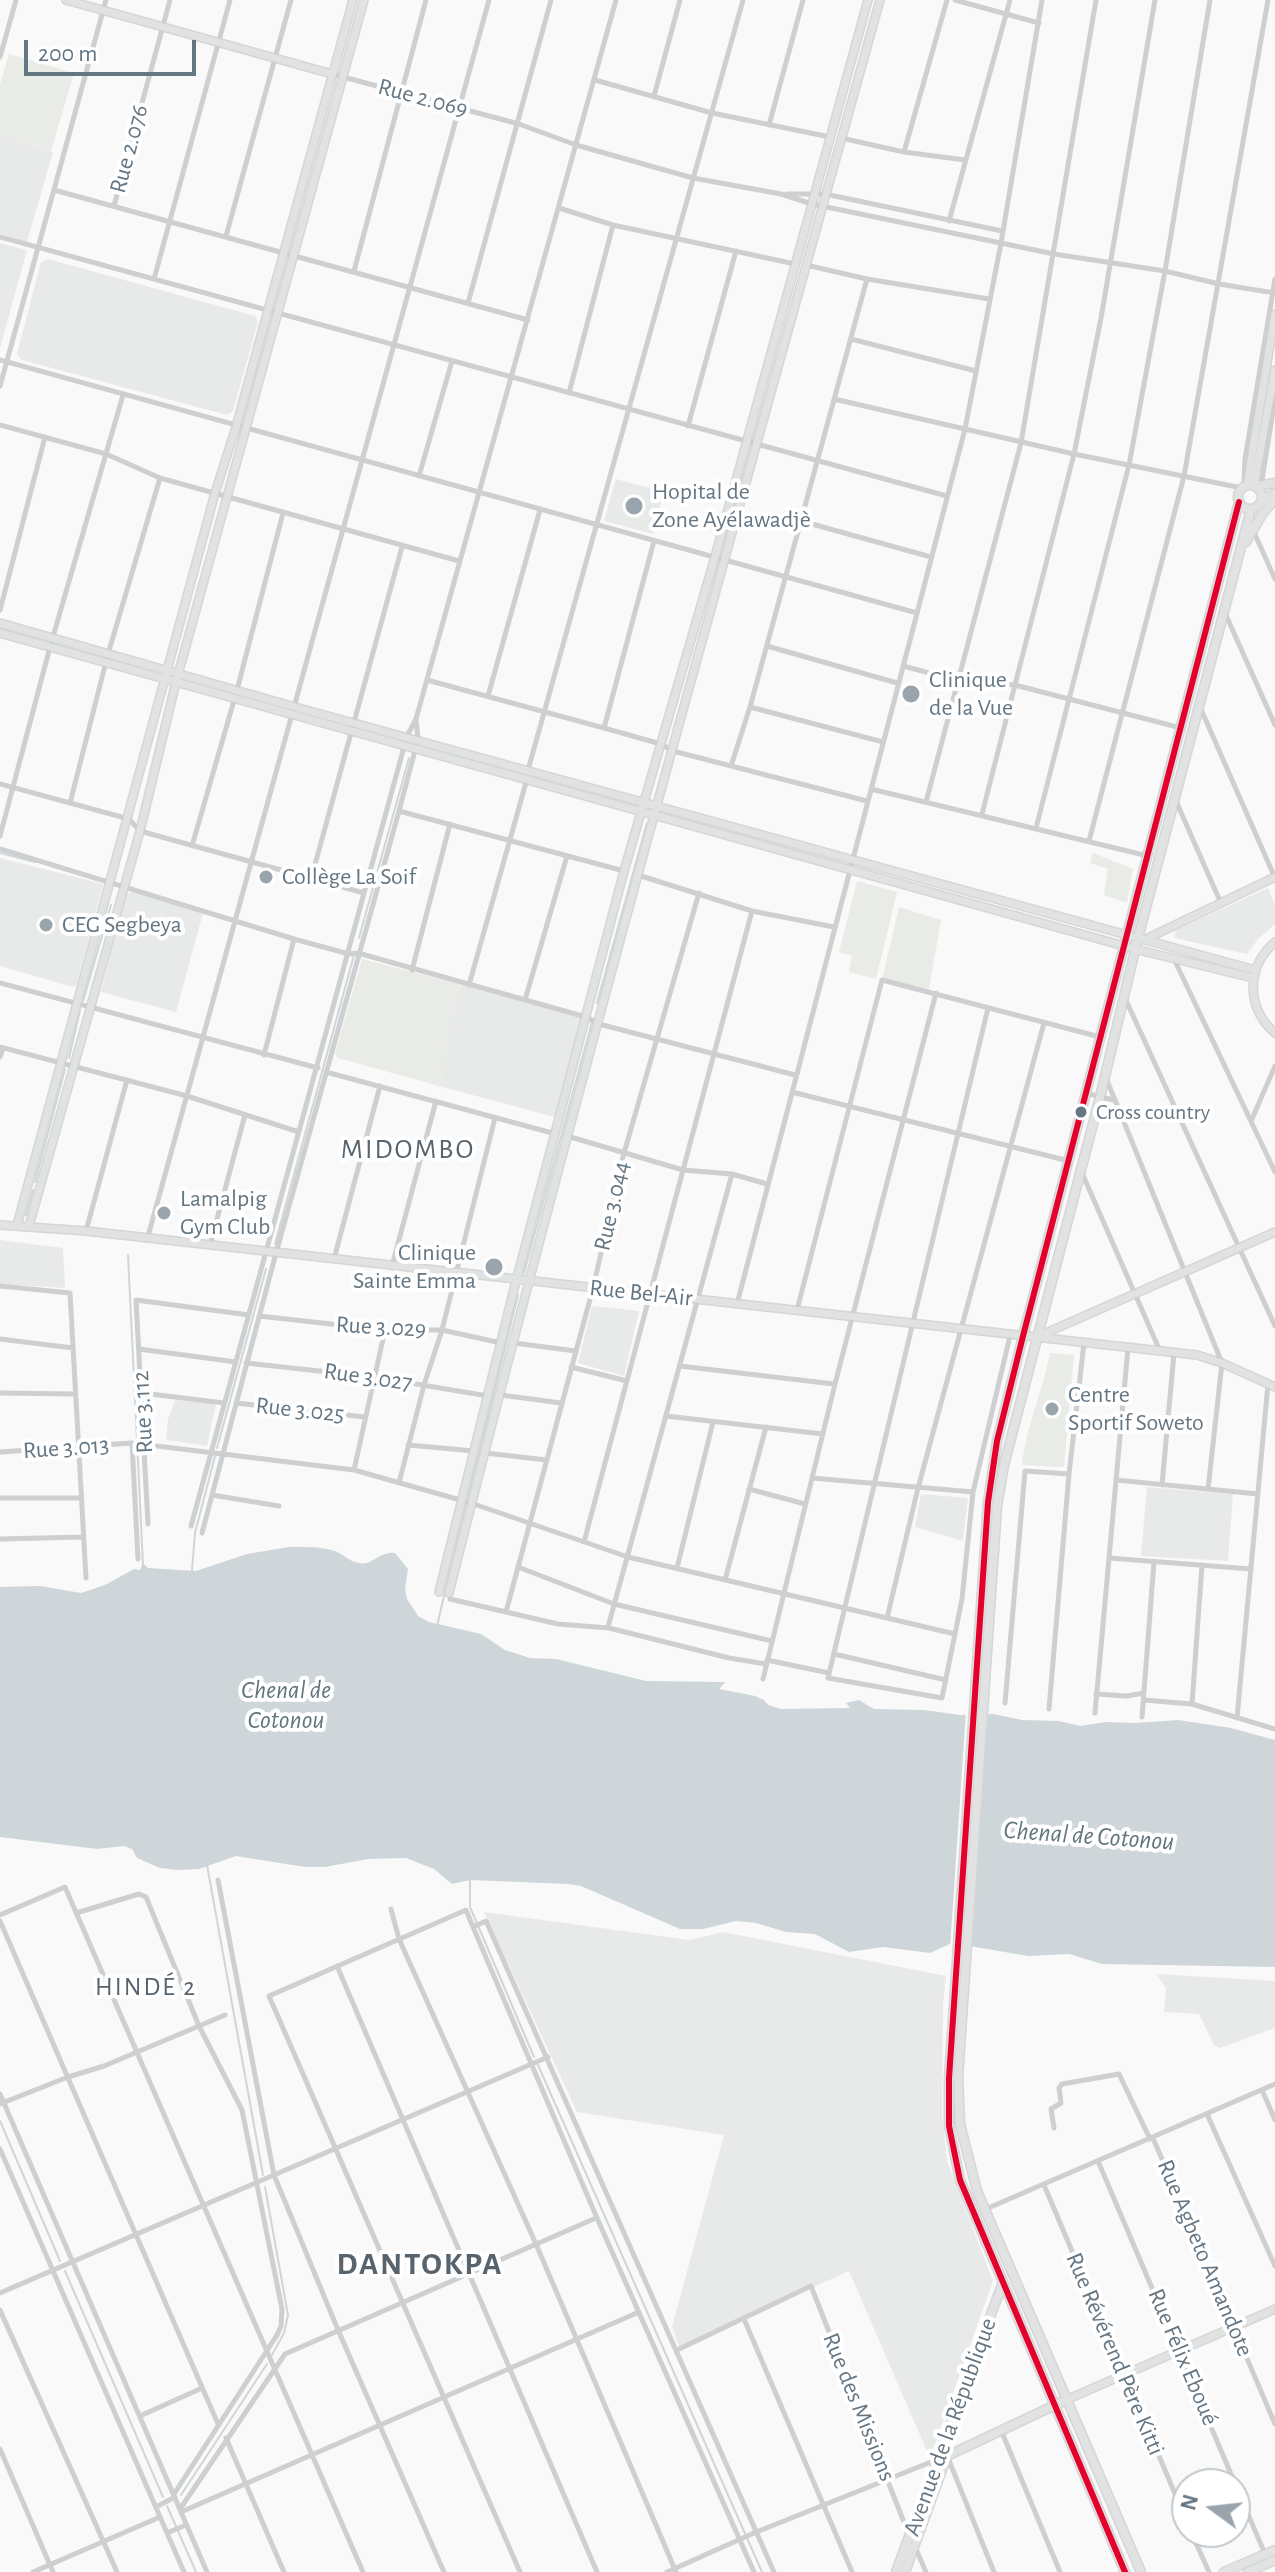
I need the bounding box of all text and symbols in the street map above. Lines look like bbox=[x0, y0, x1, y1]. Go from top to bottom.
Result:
scale bar bbox=[28, 24, 200, 74]
text: 200 m bbox=[38, 42, 97, 66]
street label: Rue 2.069 bbox=[375, 72, 471, 124]
street label: Rue 2.076 bbox=[103, 102, 155, 196]
place label: Hopital de Zone Ayélawadjè bbox=[652, 478, 811, 534]
marker: Hopital de Zone Ayélawadjè bbox=[623, 495, 645, 517]
place label: Clinique de la Vue bbox=[929, 666, 1013, 722]
marker: Clinique de la Vue bbox=[900, 683, 922, 705]
place label: Collège La Soif bbox=[282, 863, 416, 891]
marker: Collège La Soif bbox=[257, 868, 275, 886]
place label: CEG Segbeya bbox=[62, 911, 182, 939]
marker: CEG Segbeya bbox=[37, 916, 55, 934]
place label: Cross country bbox=[1096, 1099, 1210, 1125]
marker: Cross country bbox=[1073, 1104, 1089, 1120]
district label: MIDOMBO bbox=[341, 1133, 475, 1167]
street label: Rue 3.044 bbox=[588, 1158, 636, 1254]
place label: Lamalpig Gym Club bbox=[180, 1185, 270, 1241]
marker: Lamalpig Gym Club bbox=[155, 1204, 173, 1222]
place label: Clinique Sainte Emma bbox=[353, 1239, 476, 1295]
marker: Clinique Sainte Emma bbox=[483, 1256, 505, 1278]
street label: Rue Bel-Air bbox=[588, 1273, 694, 1313]
street label: Rue 3.029 bbox=[335, 1310, 427, 1344]
street label: Rue 3.027 bbox=[322, 1357, 414, 1397]
street label: Rue 3.112 bbox=[126, 1370, 160, 1454]
place label: Centre Sportif Soweto bbox=[1068, 1381, 1204, 1437]
street label: Rue 3.025 bbox=[254, 1391, 346, 1429]
marker: Centre Sportif Soweto bbox=[1043, 1400, 1061, 1418]
street label: Rue 3.013 bbox=[22, 1431, 110, 1465]
water label: Chenal de Cotonou bbox=[241, 1674, 331, 1736]
water label: Chenal de Cotonou bbox=[1003, 1814, 1175, 1858]
district label: HINDÉ 2 bbox=[95, 1971, 197, 2003]
street label: Rue Agbeto Amandote bbox=[1151, 2155, 1259, 2361]
district label: DANTOKPA bbox=[336, 2245, 504, 2283]
street label: Rue Révérend Père Kitti bbox=[1059, 2248, 1171, 2460]
street label: Rue Félix Eboué bbox=[1141, 2284, 1225, 2430]
street label: Avenue de la République bbox=[897, 2314, 1003, 2540]
street label: Rue des Missions bbox=[816, 2329, 902, 2485]
north arrow bbox=[1171, 2468, 1251, 2548]
text: N bbox=[1177, 2492, 1202, 2513]

